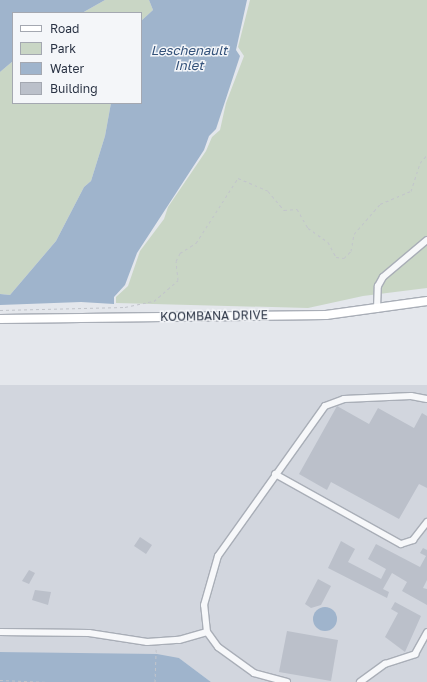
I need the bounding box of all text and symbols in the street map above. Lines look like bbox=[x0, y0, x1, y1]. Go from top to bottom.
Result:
legend bbox=[12, 12, 142, 104]
text: Road bbox=[50, 21, 79, 36]
text: Park bbox=[50, 41, 76, 56]
water label: Leschenault Inlet bbox=[151, 43, 227, 74]
text: Water bbox=[50, 61, 84, 76]
text: Building bbox=[50, 81, 98, 96]
street label: KOOMBANA DRIVE bbox=[160, 308, 268, 324]

